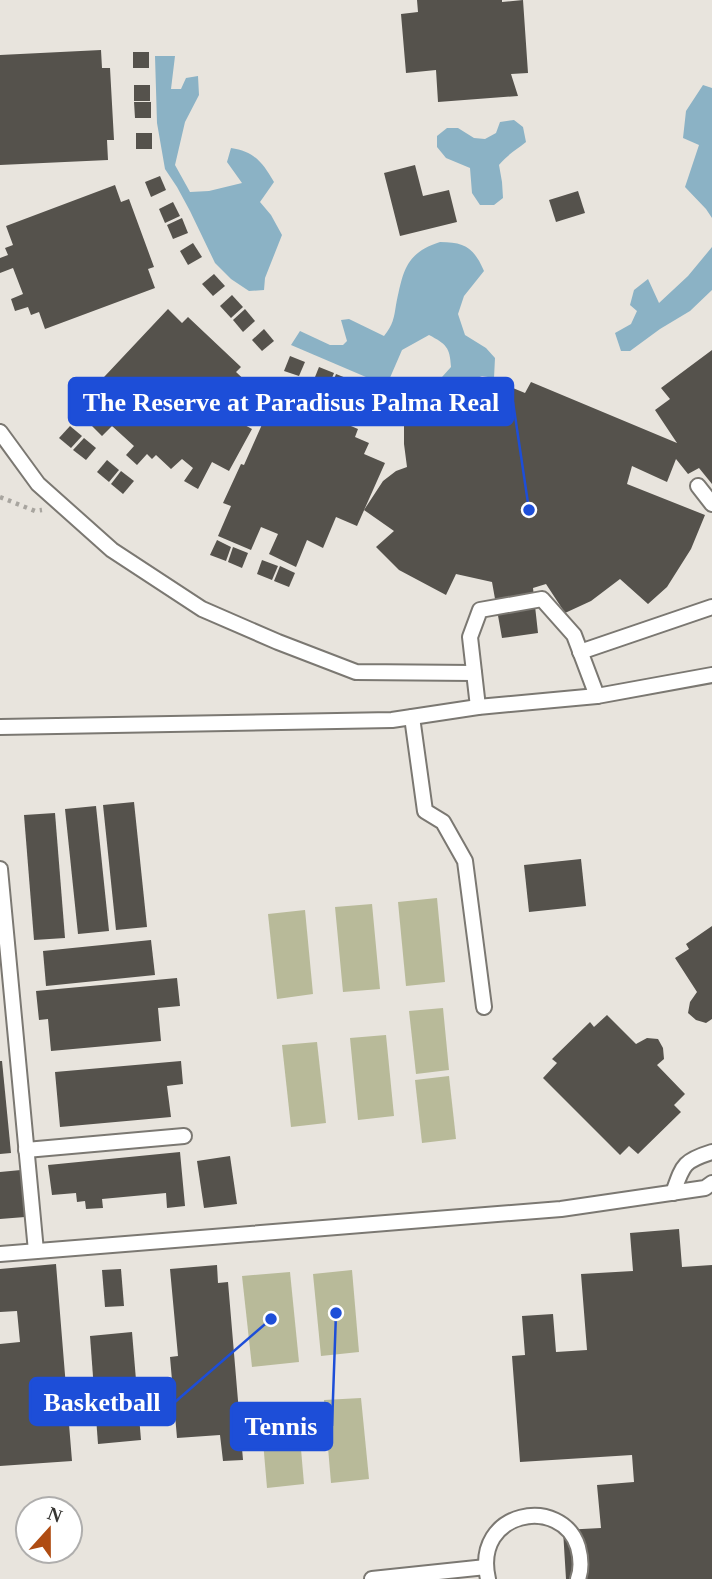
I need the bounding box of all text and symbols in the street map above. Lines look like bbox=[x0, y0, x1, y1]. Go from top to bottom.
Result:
callout: The Reserve at Paradisus Palma Real bbox=[69, 378, 513, 425]
text: The Reserve at Paradisus Palma Real bbox=[83, 388, 499, 417]
callout: Basketball bbox=[30, 1378, 175, 1425]
text: Basketball bbox=[43, 1388, 161, 1417]
callout: Tennis bbox=[231, 1403, 332, 1450]
text: Tennis bbox=[245, 1412, 317, 1441]
north arrow bbox=[14, 1495, 84, 1565]
text: N bbox=[45, 1502, 65, 1527]

